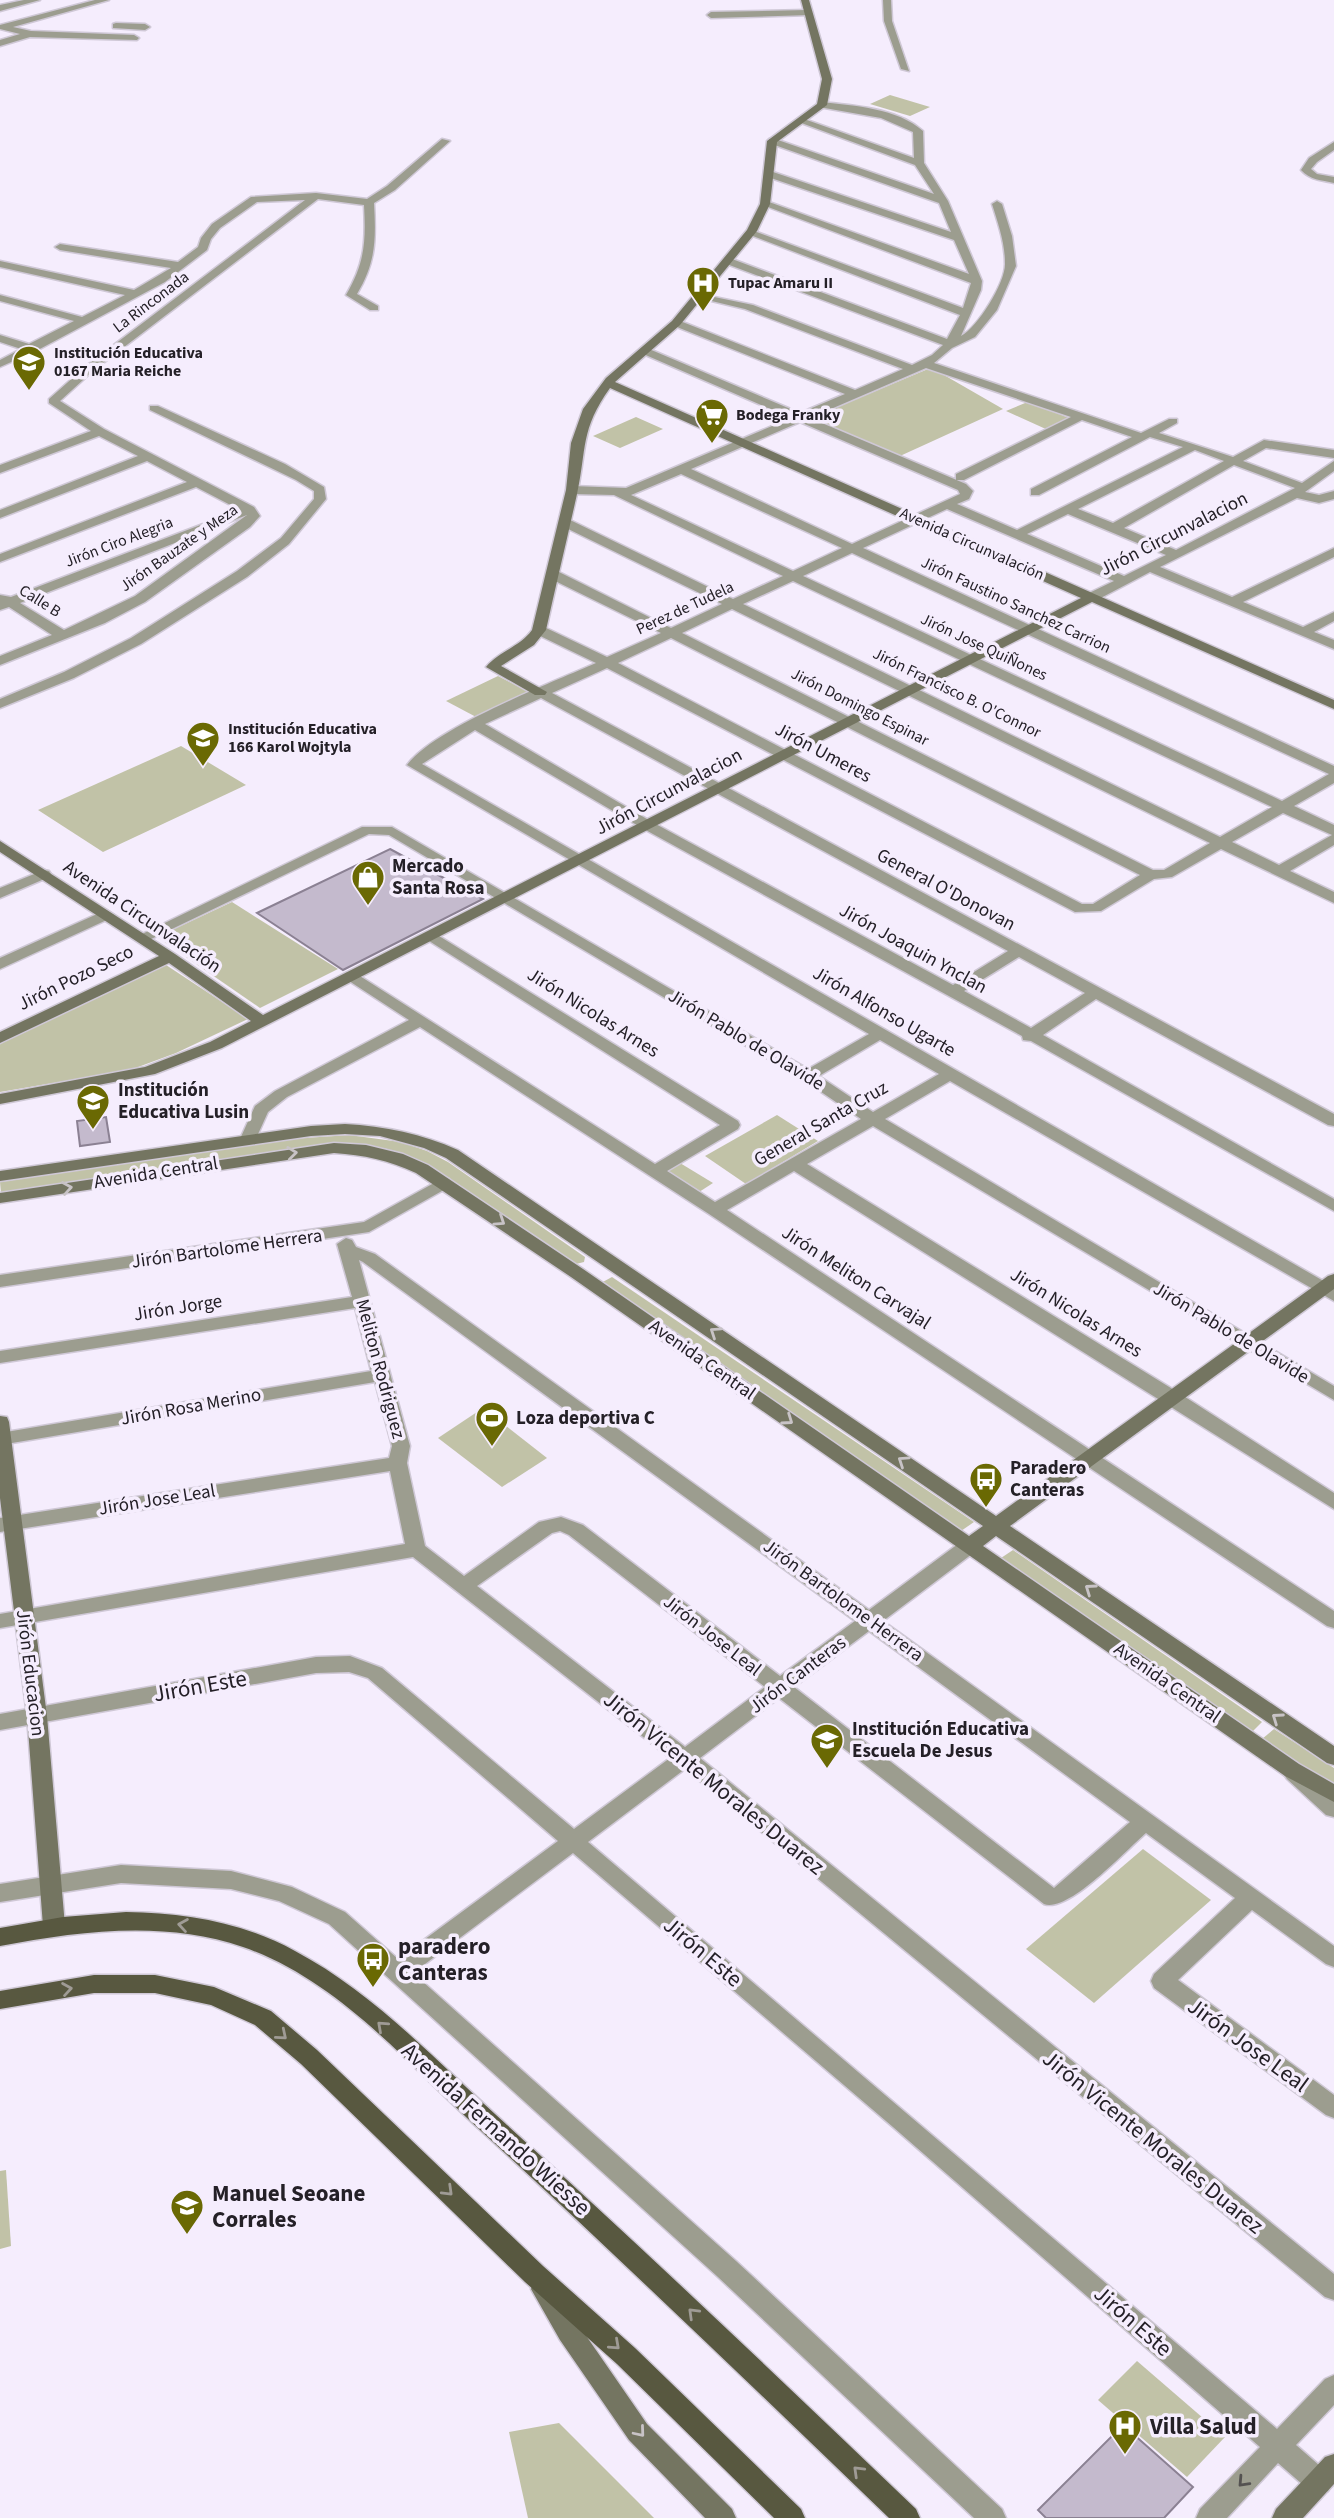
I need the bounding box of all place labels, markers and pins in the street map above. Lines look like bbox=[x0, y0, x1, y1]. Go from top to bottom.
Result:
hospital icon: Tupac Amaru II bbox=[684, 264, 722, 313]
place label: Tupac Amaru II bbox=[728, 272, 833, 294]
place label: Institución Educativa 0167 Maria Reiche bbox=[54, 342, 203, 382]
school or university icon: Institución Educativa 0167 Maria Reiche bbox=[10, 343, 48, 392]
supermarket icon: Bodega Franky bbox=[693, 396, 731, 445]
place label: Bodega Franky bbox=[736, 404, 841, 426]
place label: Institución Educativa 166 Karol Wojtyla bbox=[228, 718, 377, 758]
school or university icon: Institución Educativa 166 Karol Wojtyla bbox=[184, 719, 222, 768]
place label: Mercado Santa Rosa bbox=[392, 853, 485, 902]
shop icon: Mercado Santa Rosa bbox=[349, 858, 387, 907]
place label: Institución Educativa Lusin bbox=[118, 1077, 249, 1126]
school or university icon: Institución Educativa Lusin bbox=[74, 1082, 112, 1131]
sports icon: Loza deportiva C bbox=[473, 1399, 511, 1448]
place label: Loza deportiva C bbox=[516, 1405, 655, 1432]
place label: Paradero Canteras bbox=[1010, 1455, 1086, 1504]
bus stop icon: Paradero Canteras bbox=[967, 1460, 1005, 1509]
place label: Institución Educativa Escuela De Jesus bbox=[852, 1716, 1029, 1765]
school or university icon: Institución Educativa Escuela De Jesus bbox=[808, 1721, 846, 1770]
place label: paradero Canteras bbox=[398, 1930, 490, 1989]
bus stop icon: paradero Canteras bbox=[354, 1940, 392, 1989]
place label: Manuel Seoane Corrales bbox=[212, 2177, 365, 2236]
school or university icon: Manuel Seoane Corrales bbox=[168, 2187, 206, 2236]
hospital icon: Villa Salud bbox=[1106, 2407, 1144, 2456]
place label: Villa Salud bbox=[1149, 2410, 1257, 2443]

